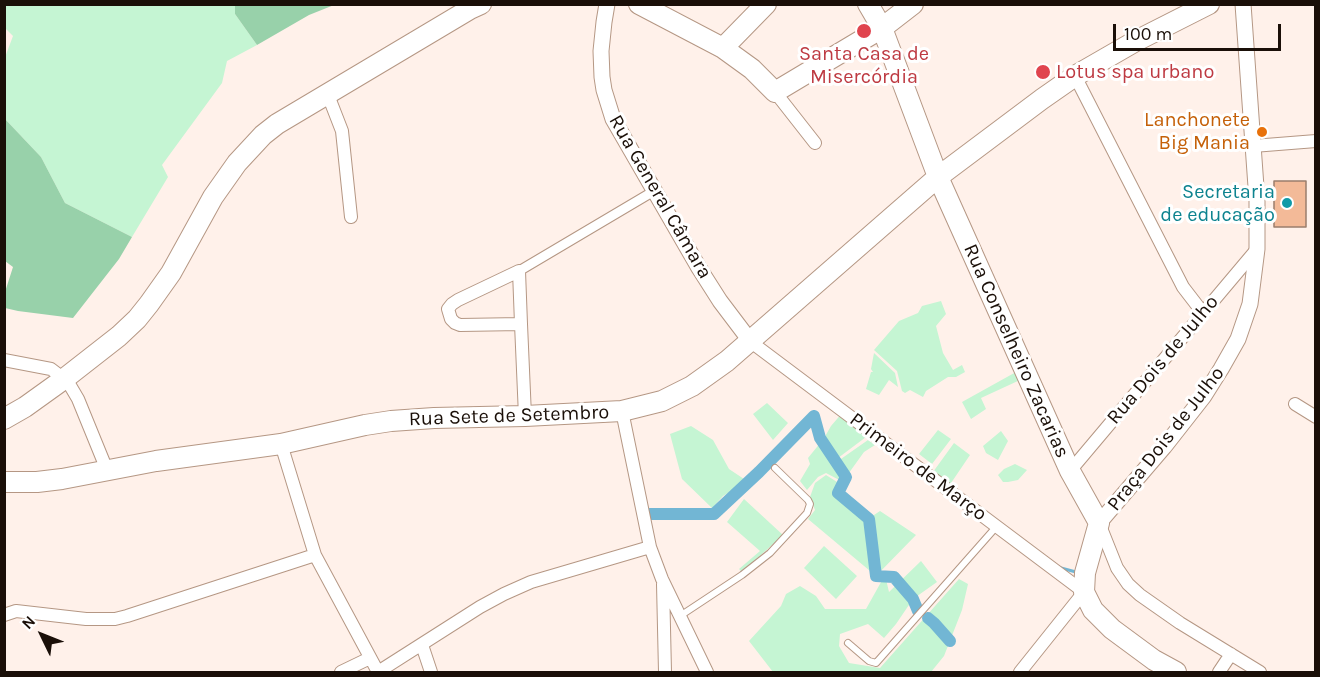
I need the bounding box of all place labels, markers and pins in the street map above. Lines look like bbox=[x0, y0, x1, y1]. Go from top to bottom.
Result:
marker: Santa Casa de Misercórdia bbox=[855, 22, 873, 40]
place label: Santa Casa de Misercórdia bbox=[799, 42, 929, 89]
place label: Lotus spa urbano bbox=[1056, 60, 1214, 84]
marker: Lotus spa urbano bbox=[1034, 63, 1052, 81]
place label: Lanchonete Big Mania bbox=[1144, 108, 1250, 155]
marker: Lanchonete Big Mania bbox=[1255, 125, 1269, 139]
place label: Secretaria de educação bbox=[1160, 180, 1275, 227]
marker: Secretaria de educação bbox=[1280, 196, 1294, 210]

